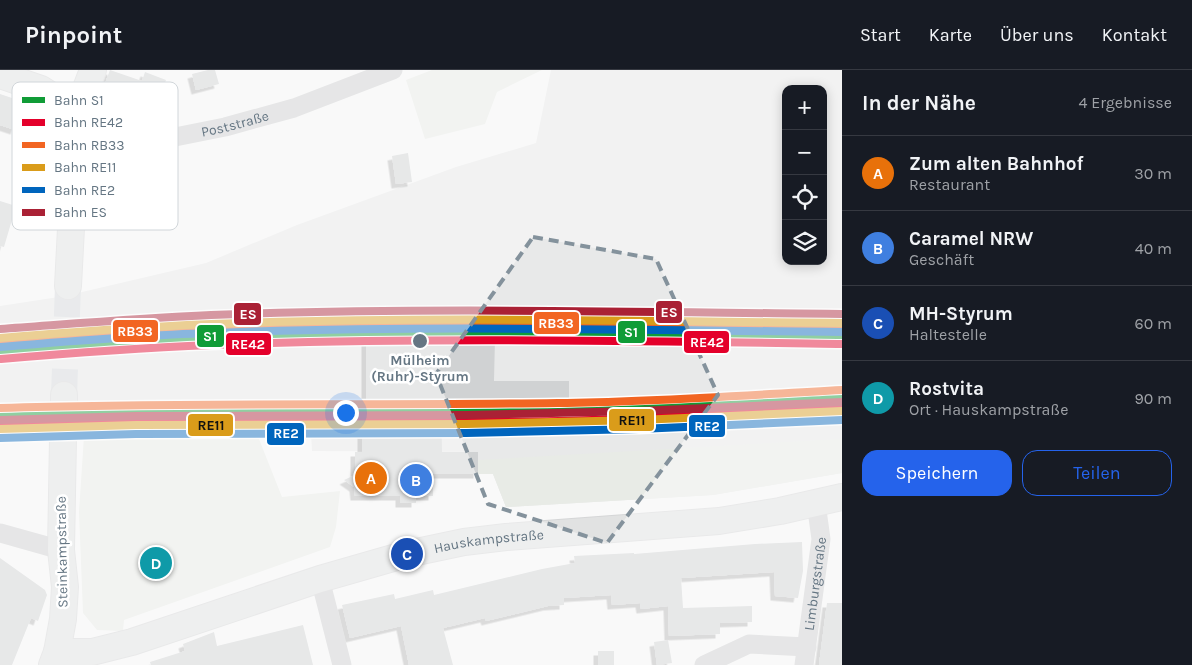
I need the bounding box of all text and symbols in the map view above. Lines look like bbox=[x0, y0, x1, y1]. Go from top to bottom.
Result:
text: Pinpoint bbox=[25, 21, 122, 49]
text: Start bbox=[860, 24, 901, 46]
text: Karte bbox=[929, 24, 972, 46]
text: Über uns bbox=[1000, 24, 1074, 46]
text: Kontakt bbox=[1102, 24, 1167, 46]
legend bbox=[12, 82, 178, 230]
map controls bbox=[782, 85, 827, 265]
button: + bbox=[782, 85, 827, 130]
text: In der Nähe bbox=[862, 91, 976, 115]
text: Bahn S1 bbox=[54, 92, 104, 109]
text: 4 Ergebnisse bbox=[1079, 93, 1172, 112]
street label: Poststraße bbox=[199, 107, 271, 140]
text: Bahn RE42 bbox=[54, 114, 123, 131]
button: − bbox=[782, 130, 827, 175]
text: Bahn RB33 bbox=[54, 137, 124, 154]
text: Zum alten Bahnhof bbox=[909, 153, 1083, 175]
text: Bahn RE11 bbox=[54, 159, 116, 176]
text: A bbox=[873, 164, 883, 183]
text: 30 m bbox=[1134, 164, 1172, 183]
button: locate bbox=[782, 175, 827, 220]
text: Restaurant bbox=[909, 175, 990, 194]
text: Bahn RE2 bbox=[54, 182, 115, 199]
text: Bahn ES bbox=[54, 204, 107, 221]
button: layers bbox=[782, 220, 827, 265]
text: Caramel NRW bbox=[909, 228, 1033, 250]
text: B bbox=[873, 239, 883, 258]
text: 40 m bbox=[1135, 239, 1172, 258]
text: Geschäft bbox=[909, 250, 974, 269]
line badge: ES bbox=[655, 300, 683, 324]
line badge: ES bbox=[233, 302, 262, 326]
text: MH-Styrum bbox=[909, 303, 1013, 325]
text: ES bbox=[660, 304, 678, 321]
text: ES bbox=[239, 306, 257, 323]
line badge: RB33 bbox=[533, 311, 580, 335]
text: C bbox=[873, 314, 883, 333]
text: 60 m bbox=[1135, 314, 1172, 333]
text: RB33 bbox=[538, 315, 574, 332]
line badge: RB33 bbox=[112, 319, 159, 343]
line badge: S1 bbox=[617, 320, 646, 344]
text: RB33 bbox=[117, 323, 153, 340]
line badge: S1 bbox=[196, 324, 225, 348]
text: S1 bbox=[624, 324, 638, 341]
text: Haltestelle bbox=[909, 325, 987, 344]
text: S1 bbox=[203, 328, 217, 345]
line badge: RE42 bbox=[683, 330, 730, 354]
line badge: RE42 bbox=[225, 332, 272, 356]
marker: Mülheim (Ruhr)-Styrum bbox=[411, 332, 429, 350]
text: RE42 bbox=[690, 334, 724, 351]
text: RE42 bbox=[231, 336, 265, 353]
place label: Mülheim (Ruhr)-Styrum bbox=[371, 352, 469, 385]
text: Rostvita bbox=[909, 378, 984, 400]
text: D bbox=[873, 389, 883, 408]
text: 90 m bbox=[1134, 389, 1172, 408]
your location bbox=[333, 400, 359, 426]
text: Ort · Hauskampstraße bbox=[909, 400, 1068, 419]
line badge: RE11 bbox=[608, 408, 655, 432]
text: RE11 bbox=[618, 412, 646, 429]
line badge: RE11 bbox=[187, 413, 234, 437]
line badge: RE2 bbox=[688, 414, 726, 438]
text: RE11 bbox=[197, 417, 225, 434]
text: RE2 bbox=[694, 418, 720, 435]
line badge: RE2 bbox=[266, 422, 305, 446]
text: RE2 bbox=[273, 425, 299, 442]
button: Speichern bbox=[862, 450, 1012, 496]
button: Teilen bbox=[1022, 450, 1172, 496]
pin: A bbox=[355, 459, 387, 497]
pin: B bbox=[400, 461, 432, 499]
street label: Steinkampstraße bbox=[53, 496, 71, 608]
street label: Hauskampstraße bbox=[432, 526, 544, 557]
pin: C bbox=[391, 535, 423, 573]
street label: Limburgstraße bbox=[800, 536, 830, 632]
pin: D bbox=[140, 544, 172, 582]

